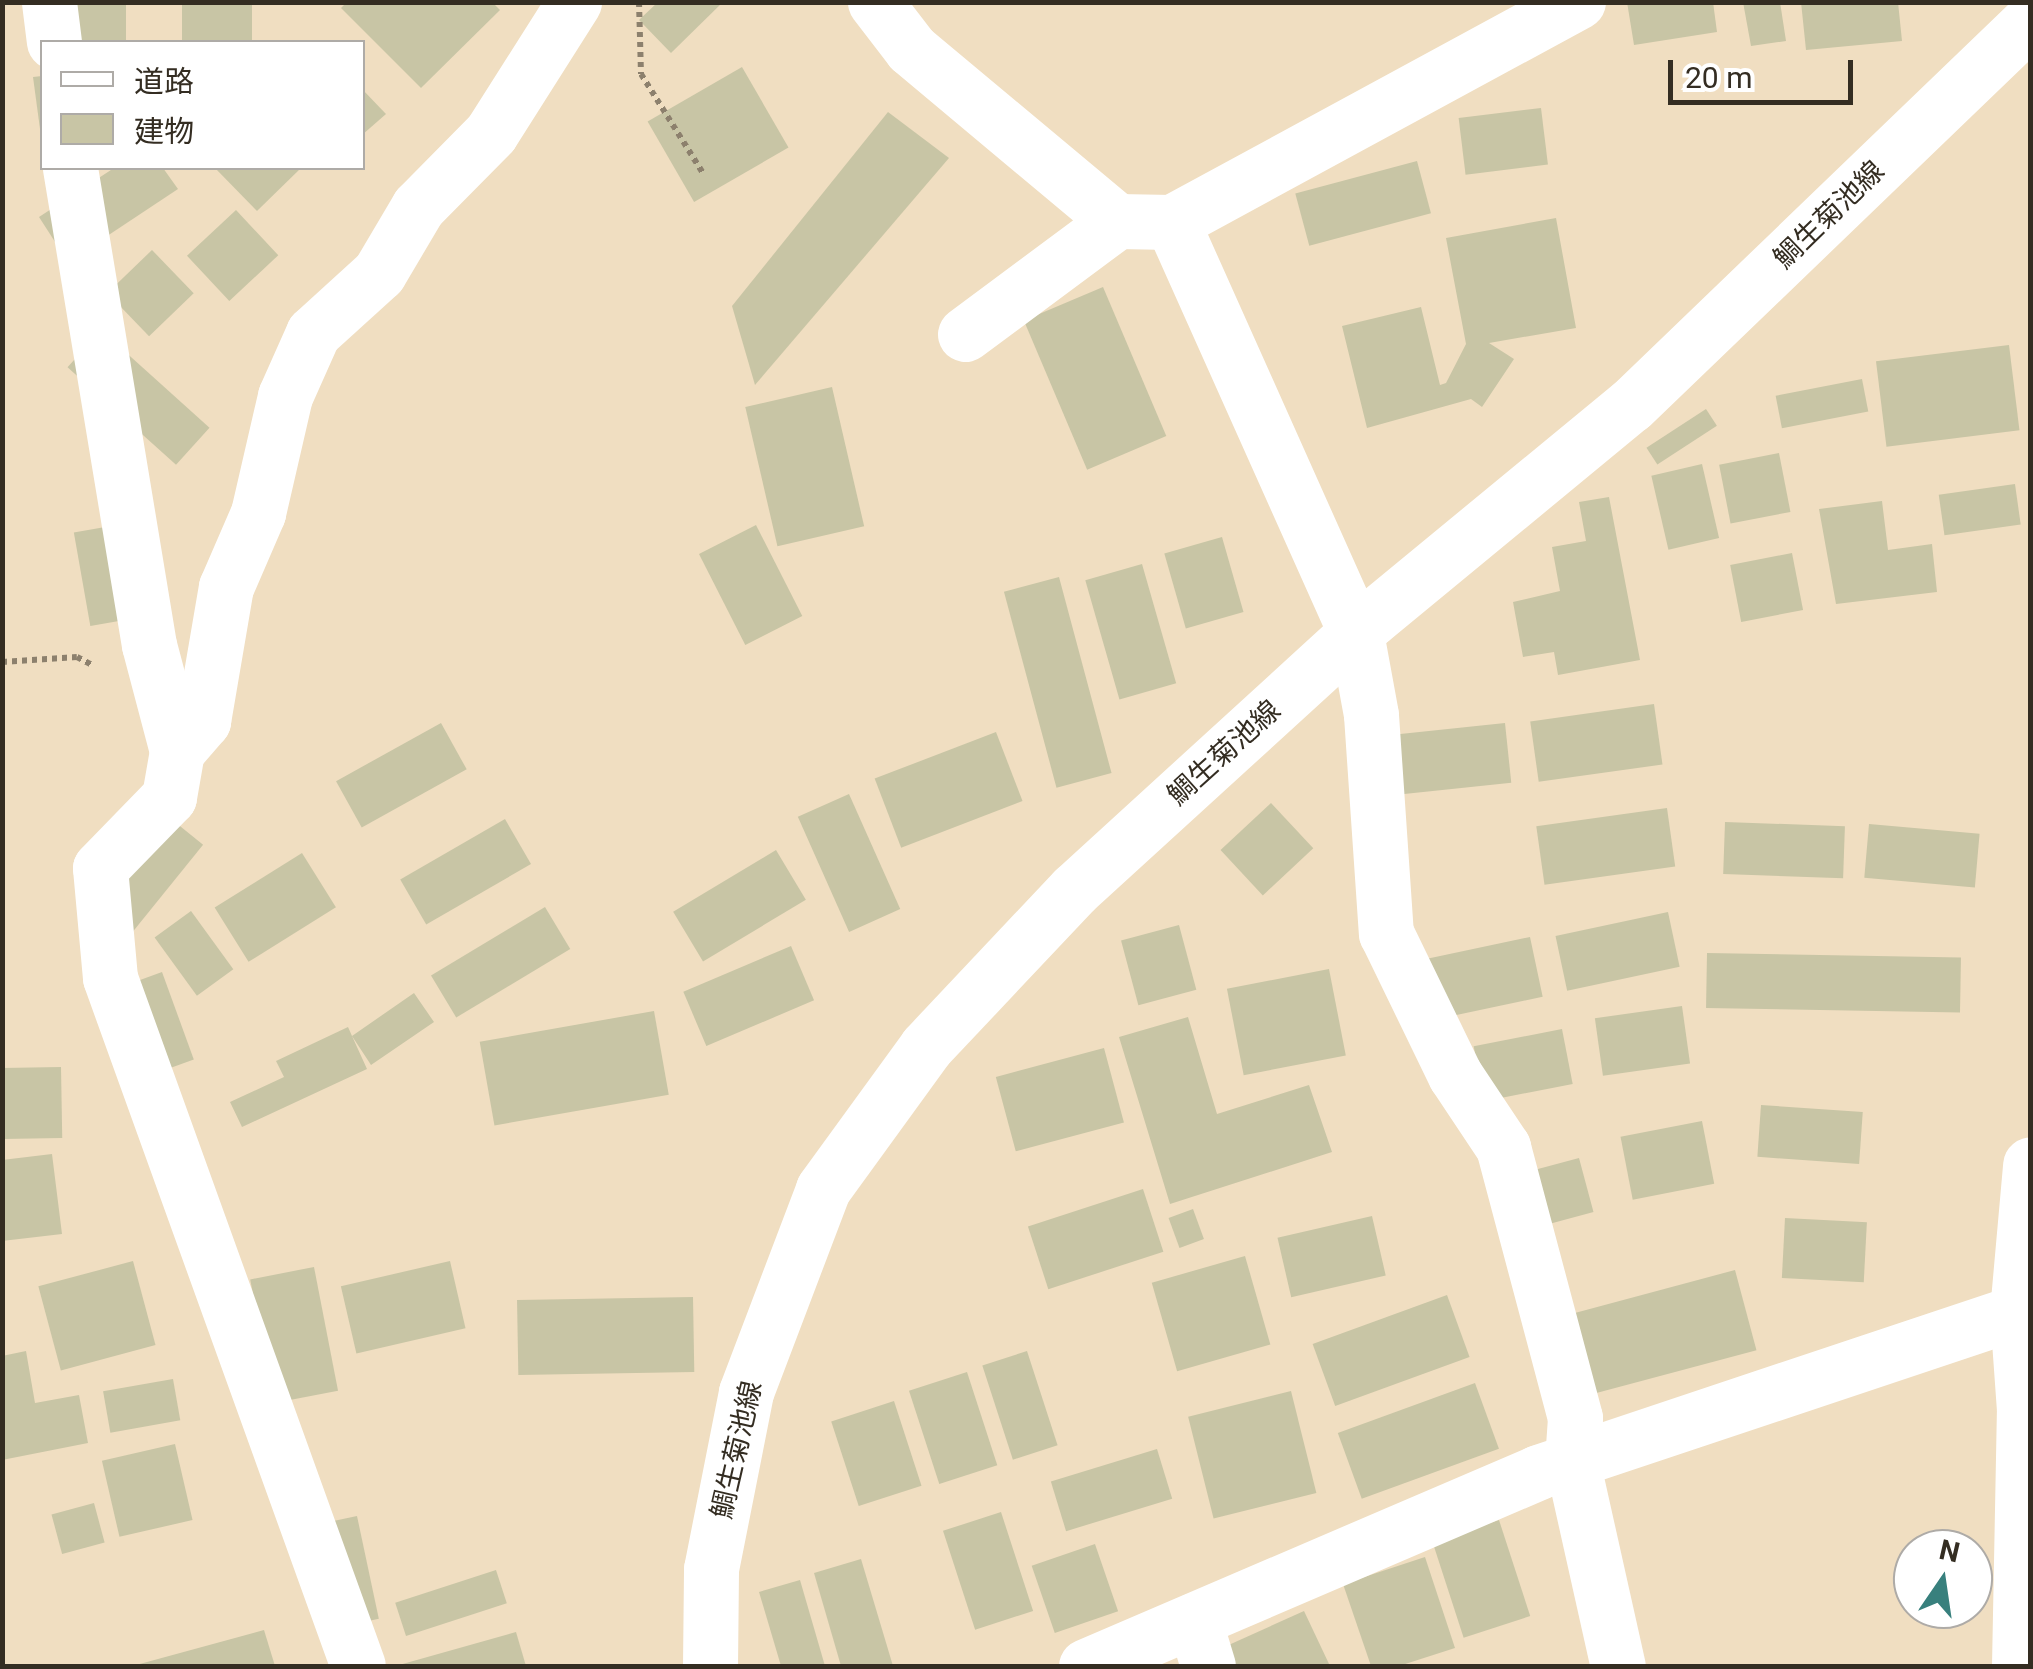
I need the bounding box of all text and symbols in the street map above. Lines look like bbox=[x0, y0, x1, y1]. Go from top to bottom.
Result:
legend bbox=[40, 40, 365, 170]
scale bar bbox=[1673, 40, 1858, 102]
text: 20 m bbox=[1685, 60, 1752, 95]
text: 道路 bbox=[134, 64, 194, 99]
text: 建物 bbox=[134, 114, 194, 149]
street label: 鯛生菊池線 bbox=[1767, 154, 1891, 276]
street label: 鯛生菊池線 bbox=[1161, 694, 1287, 812]
street label: 鯛生菊池線 bbox=[705, 1378, 769, 1522]
north arrow bbox=[1893, 1529, 1993, 1629]
text: N bbox=[1936, 1533, 1963, 1570]

